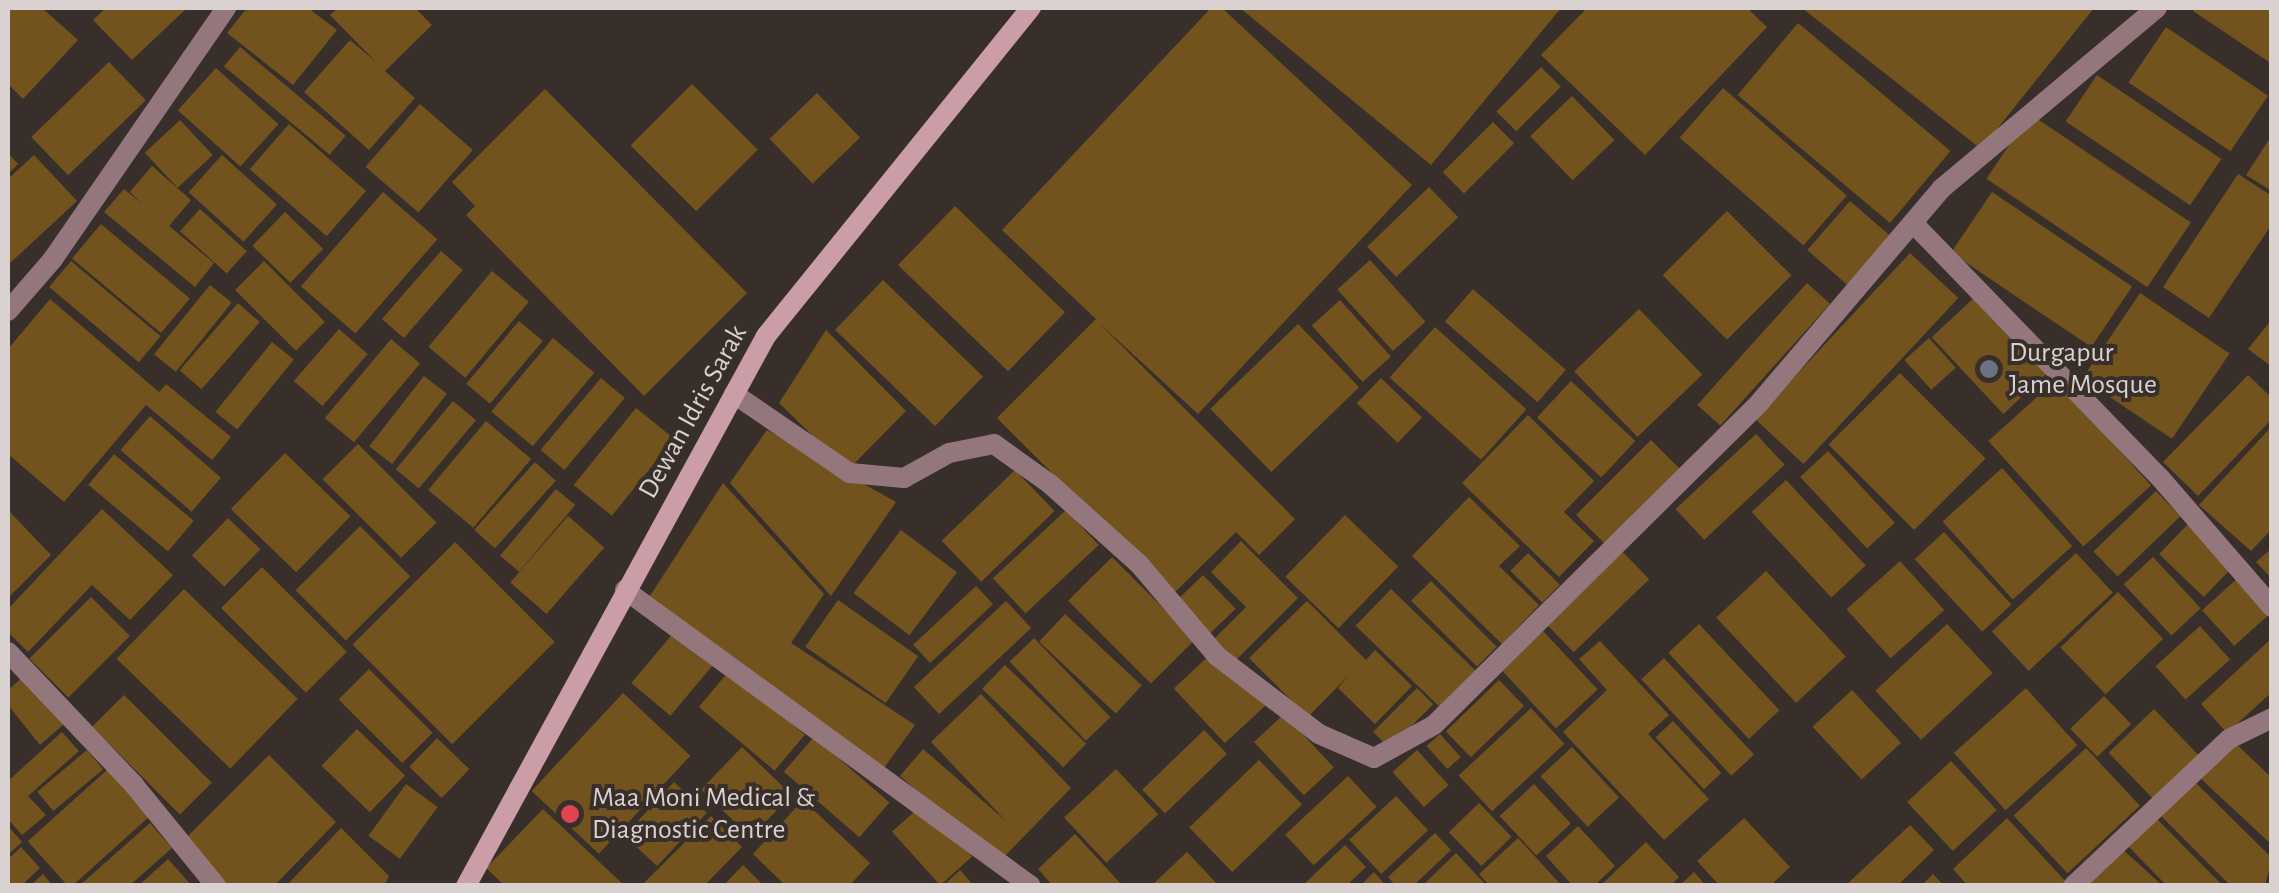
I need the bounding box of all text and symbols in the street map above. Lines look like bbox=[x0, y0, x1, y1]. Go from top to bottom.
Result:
street label: Dewan Idris Sarak bbox=[631, 319, 755, 505]
place label: Durgapur Jame Mosque bbox=[2009, 336, 2157, 402]
marker: Durgapur Jame Mosque bbox=[1978, 358, 2000, 380]
place label: Maa Moni Medical & Diagnostic Centre bbox=[592, 781, 815, 847]
marker: Maa Moni Medical & Diagnostic Centre bbox=[557, 801, 583, 827]

